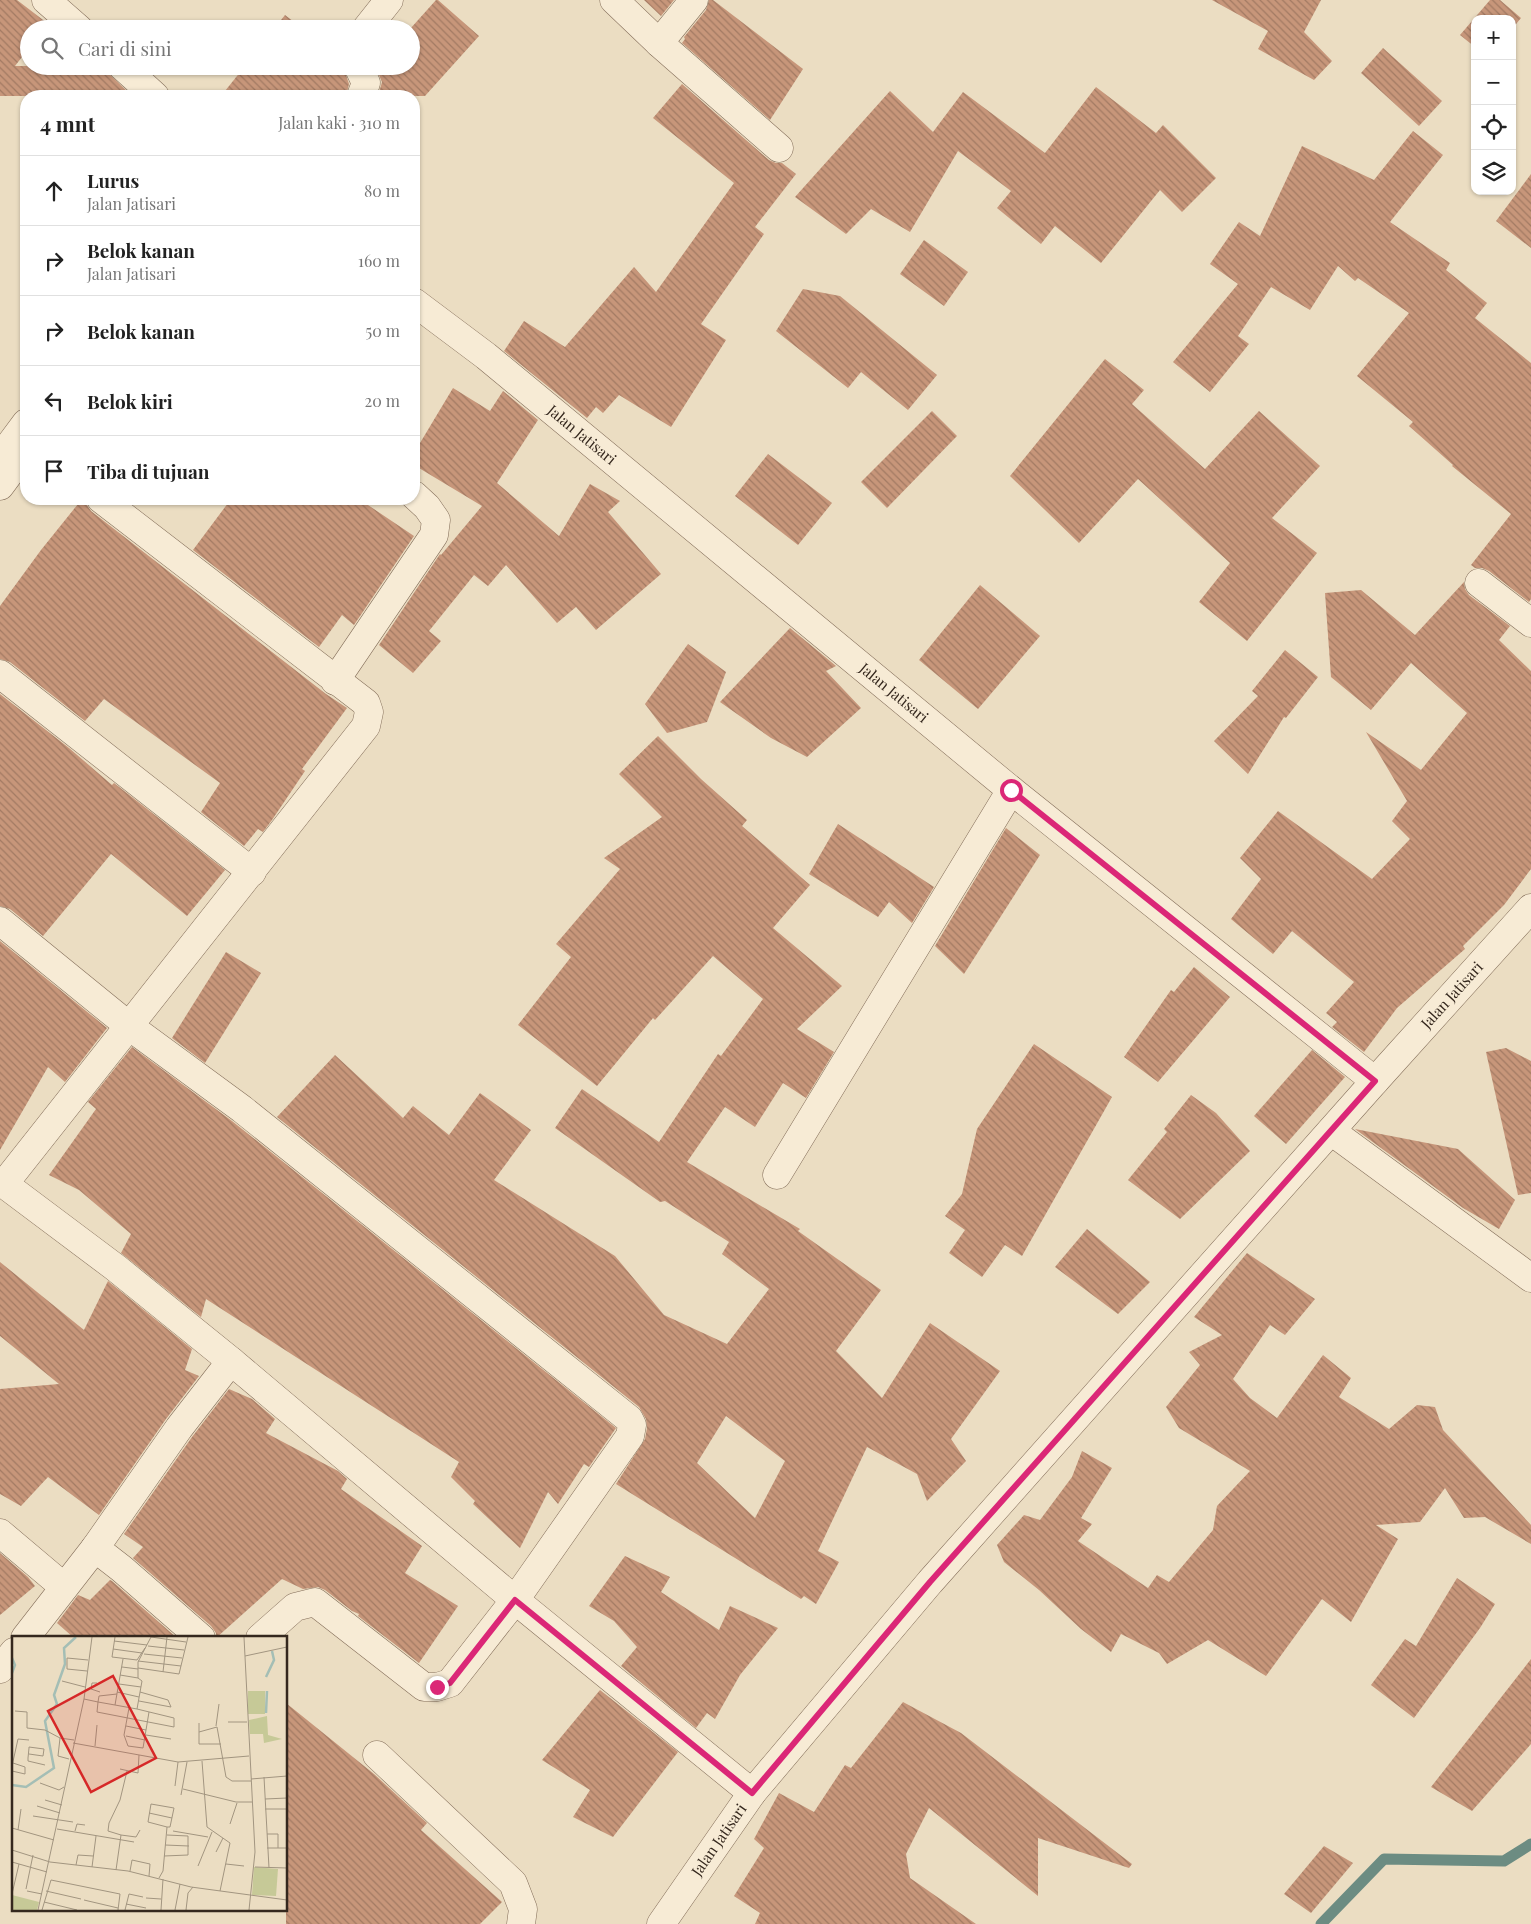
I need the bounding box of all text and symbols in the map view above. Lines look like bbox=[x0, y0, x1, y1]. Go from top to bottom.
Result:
map controls bbox=[1471, 15, 1516, 195]
button: + bbox=[1471, 15, 1516, 60]
search box bbox=[20, 20, 420, 75]
icon: search bbox=[38, 34, 66, 62]
text: Cari di sini bbox=[78, 35, 172, 61]
button: − bbox=[1471, 60, 1516, 105]
button: locate bbox=[1471, 105, 1516, 150]
text: 4 mnt bbox=[40, 109, 95, 137]
text: Jalan kaki · 310 m bbox=[278, 112, 400, 133]
button: layers bbox=[1471, 150, 1516, 195]
text: Lurus bbox=[87, 167, 139, 193]
icon: ahead bbox=[40, 177, 68, 205]
text: 80 m bbox=[364, 180, 400, 201]
text: Jalan Jatisari bbox=[87, 193, 176, 214]
text: Belok kanan bbox=[87, 237, 195, 263]
icon: right bbox=[40, 247, 68, 275]
text: 160 m bbox=[358, 250, 400, 271]
text: Jalan Jatisari bbox=[87, 263, 176, 284]
icon: right bbox=[40, 317, 68, 345]
text: Belok kanan bbox=[87, 318, 195, 344]
text: 50 m bbox=[366, 320, 400, 341]
icon: left bbox=[40, 387, 68, 415]
text: Belok kiri bbox=[87, 388, 173, 414]
text: 20 m bbox=[365, 390, 400, 411]
street label: Jalan Jatisari bbox=[543, 399, 621, 469]
icon: arrive bbox=[40, 457, 68, 485]
text: Tiba di tujuan bbox=[87, 458, 209, 484]
street label: Jalan Jatisari bbox=[855, 657, 933, 727]
route start bbox=[1000, 779, 1023, 802]
street label: Jalan Jatisari bbox=[1415, 956, 1487, 1033]
inset map bbox=[12, 1636, 288, 1912]
route end bbox=[426, 1676, 449, 1699]
street label: Jalan Jatisari bbox=[686, 1799, 751, 1881]

